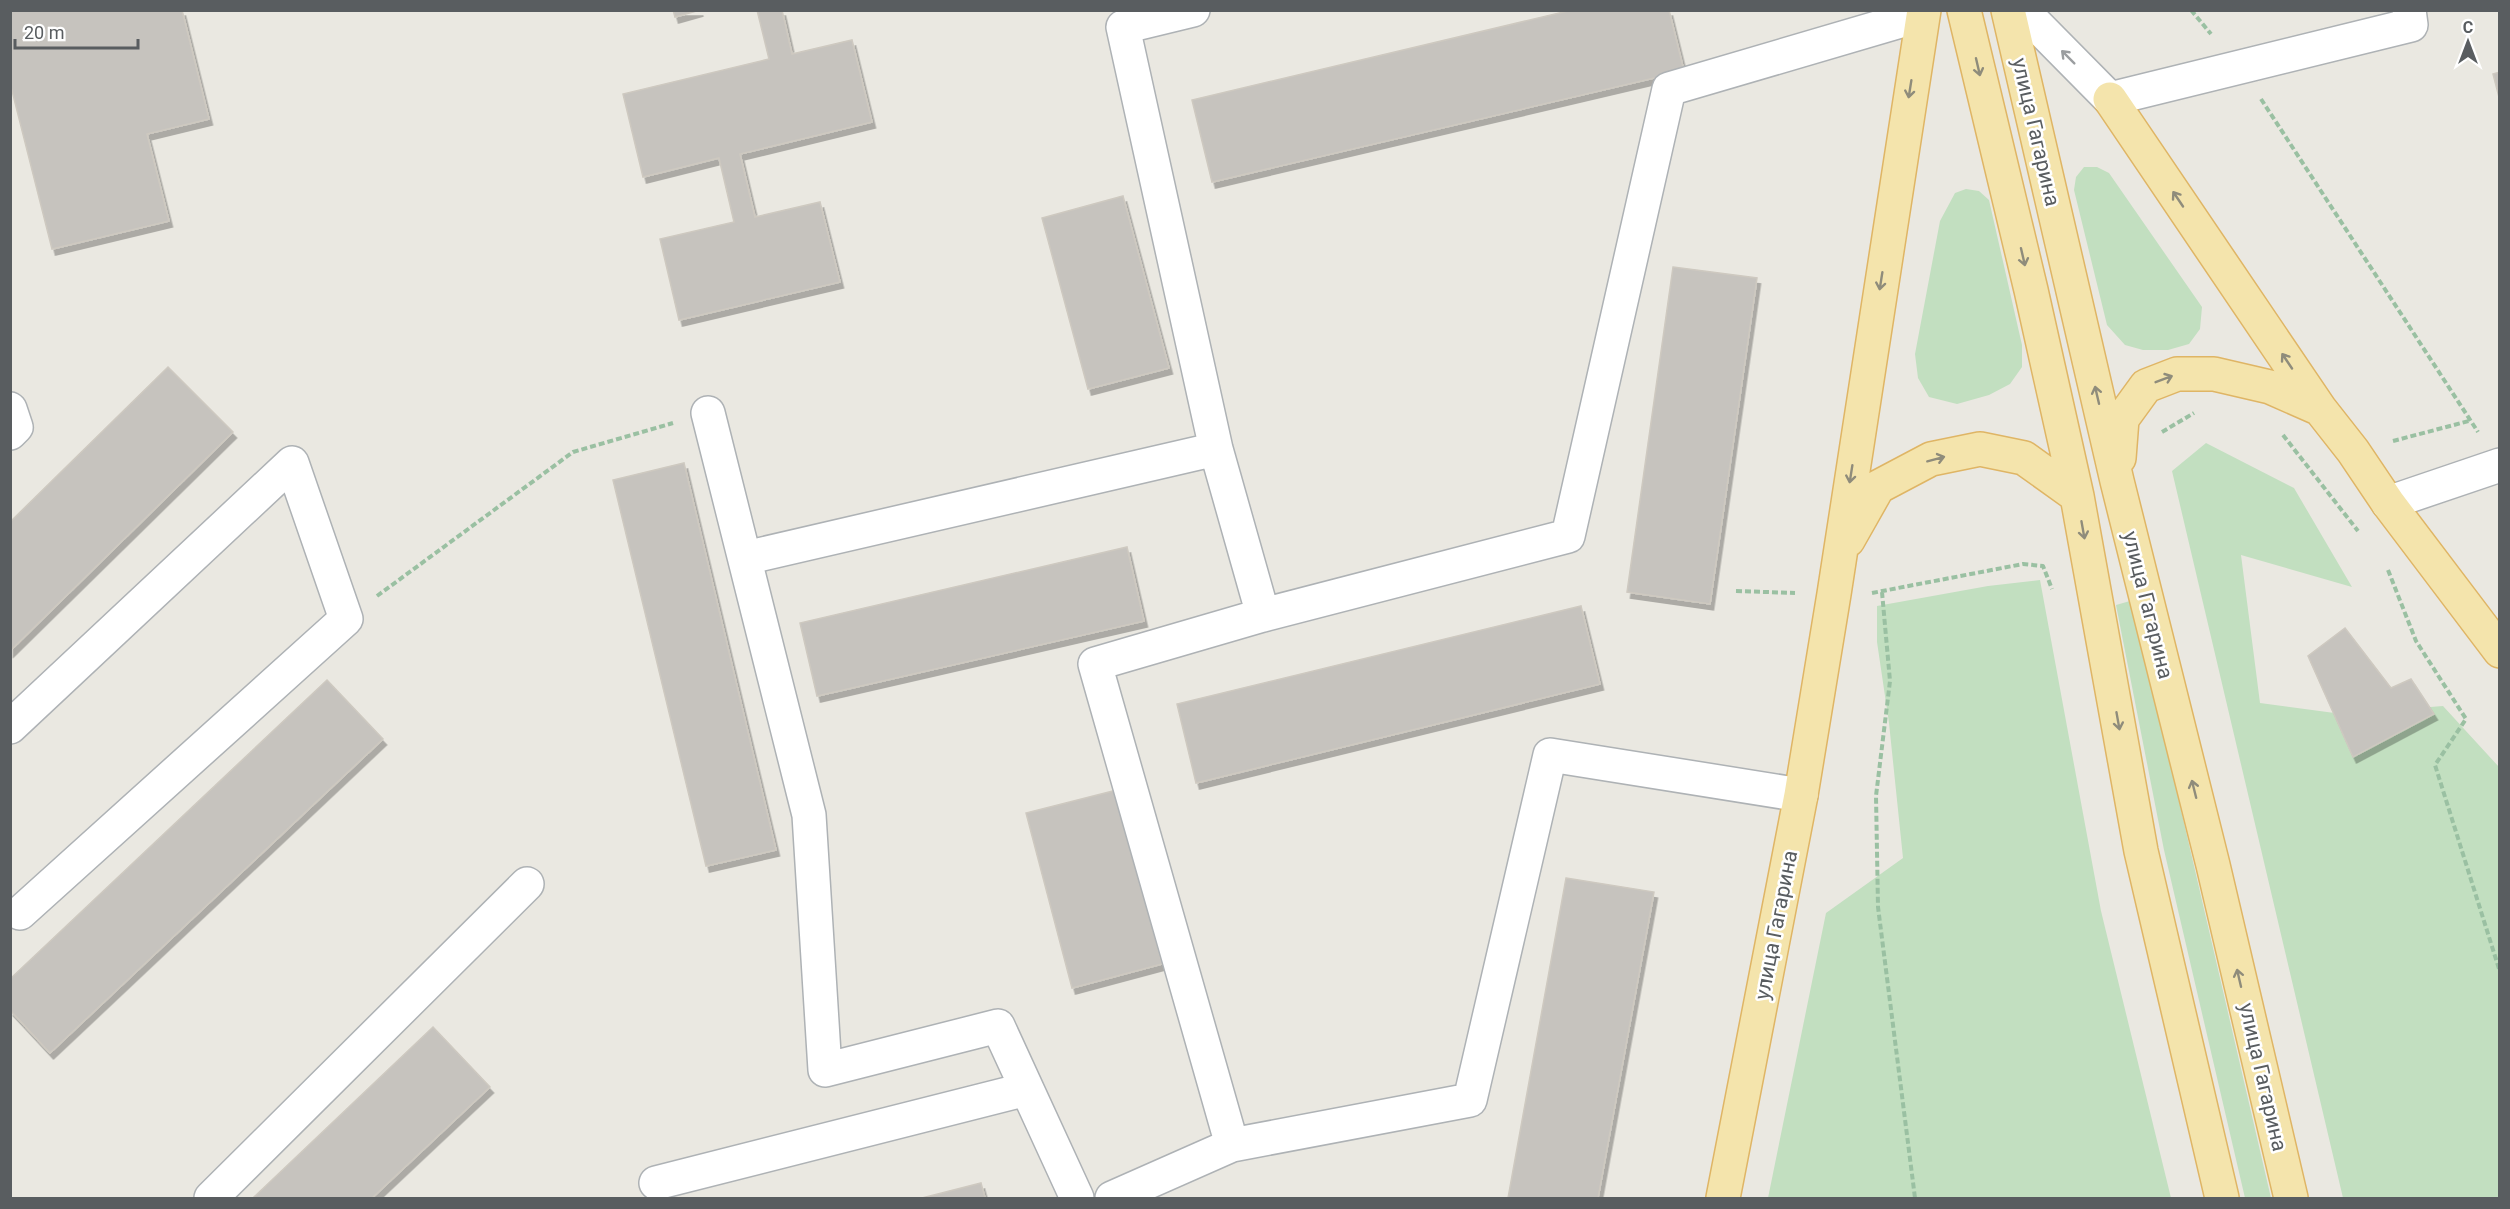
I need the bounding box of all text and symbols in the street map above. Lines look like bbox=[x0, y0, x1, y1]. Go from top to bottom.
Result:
scale bar bbox=[15, 12, 138, 50]
north arrow bbox=[2438, 12, 2498, 72]
text: С bbox=[2463, 18, 2473, 37]
text: 20 m bbox=[24, 22, 64, 43]
one-way arrow bbox=[2061, 50, 2076, 65]
street label: улица Гагарина bbox=[2007, 55, 2065, 209]
one-way arrow bbox=[1973, 57, 1984, 77]
one-way arrow bbox=[1904, 78, 1915, 98]
one-way arrow bbox=[2172, 192, 2184, 208]
one-way arrow bbox=[2018, 247, 2030, 266]
one-way arrow bbox=[1875, 271, 1886, 291]
one-way arrow bbox=[2281, 353, 2293, 369]
one-way arrow bbox=[2154, 373, 2173, 384]
one-way arrow bbox=[2091, 386, 2102, 405]
one-way arrow bbox=[1926, 453, 1945, 464]
one-way arrow bbox=[1846, 464, 1857, 483]
one-way arrow bbox=[2078, 519, 2089, 539]
street label: улица Гагарина bbox=[2118, 529, 2178, 681]
one-way arrow bbox=[2113, 711, 2124, 731]
one-way arrow bbox=[2187, 779, 2199, 798]
street label: улица Гагарина bbox=[1750, 848, 1802, 1002]
one-way arrow bbox=[2233, 969, 2245, 988]
street label: улица Гагарина bbox=[2234, 1000, 2292, 1154]

